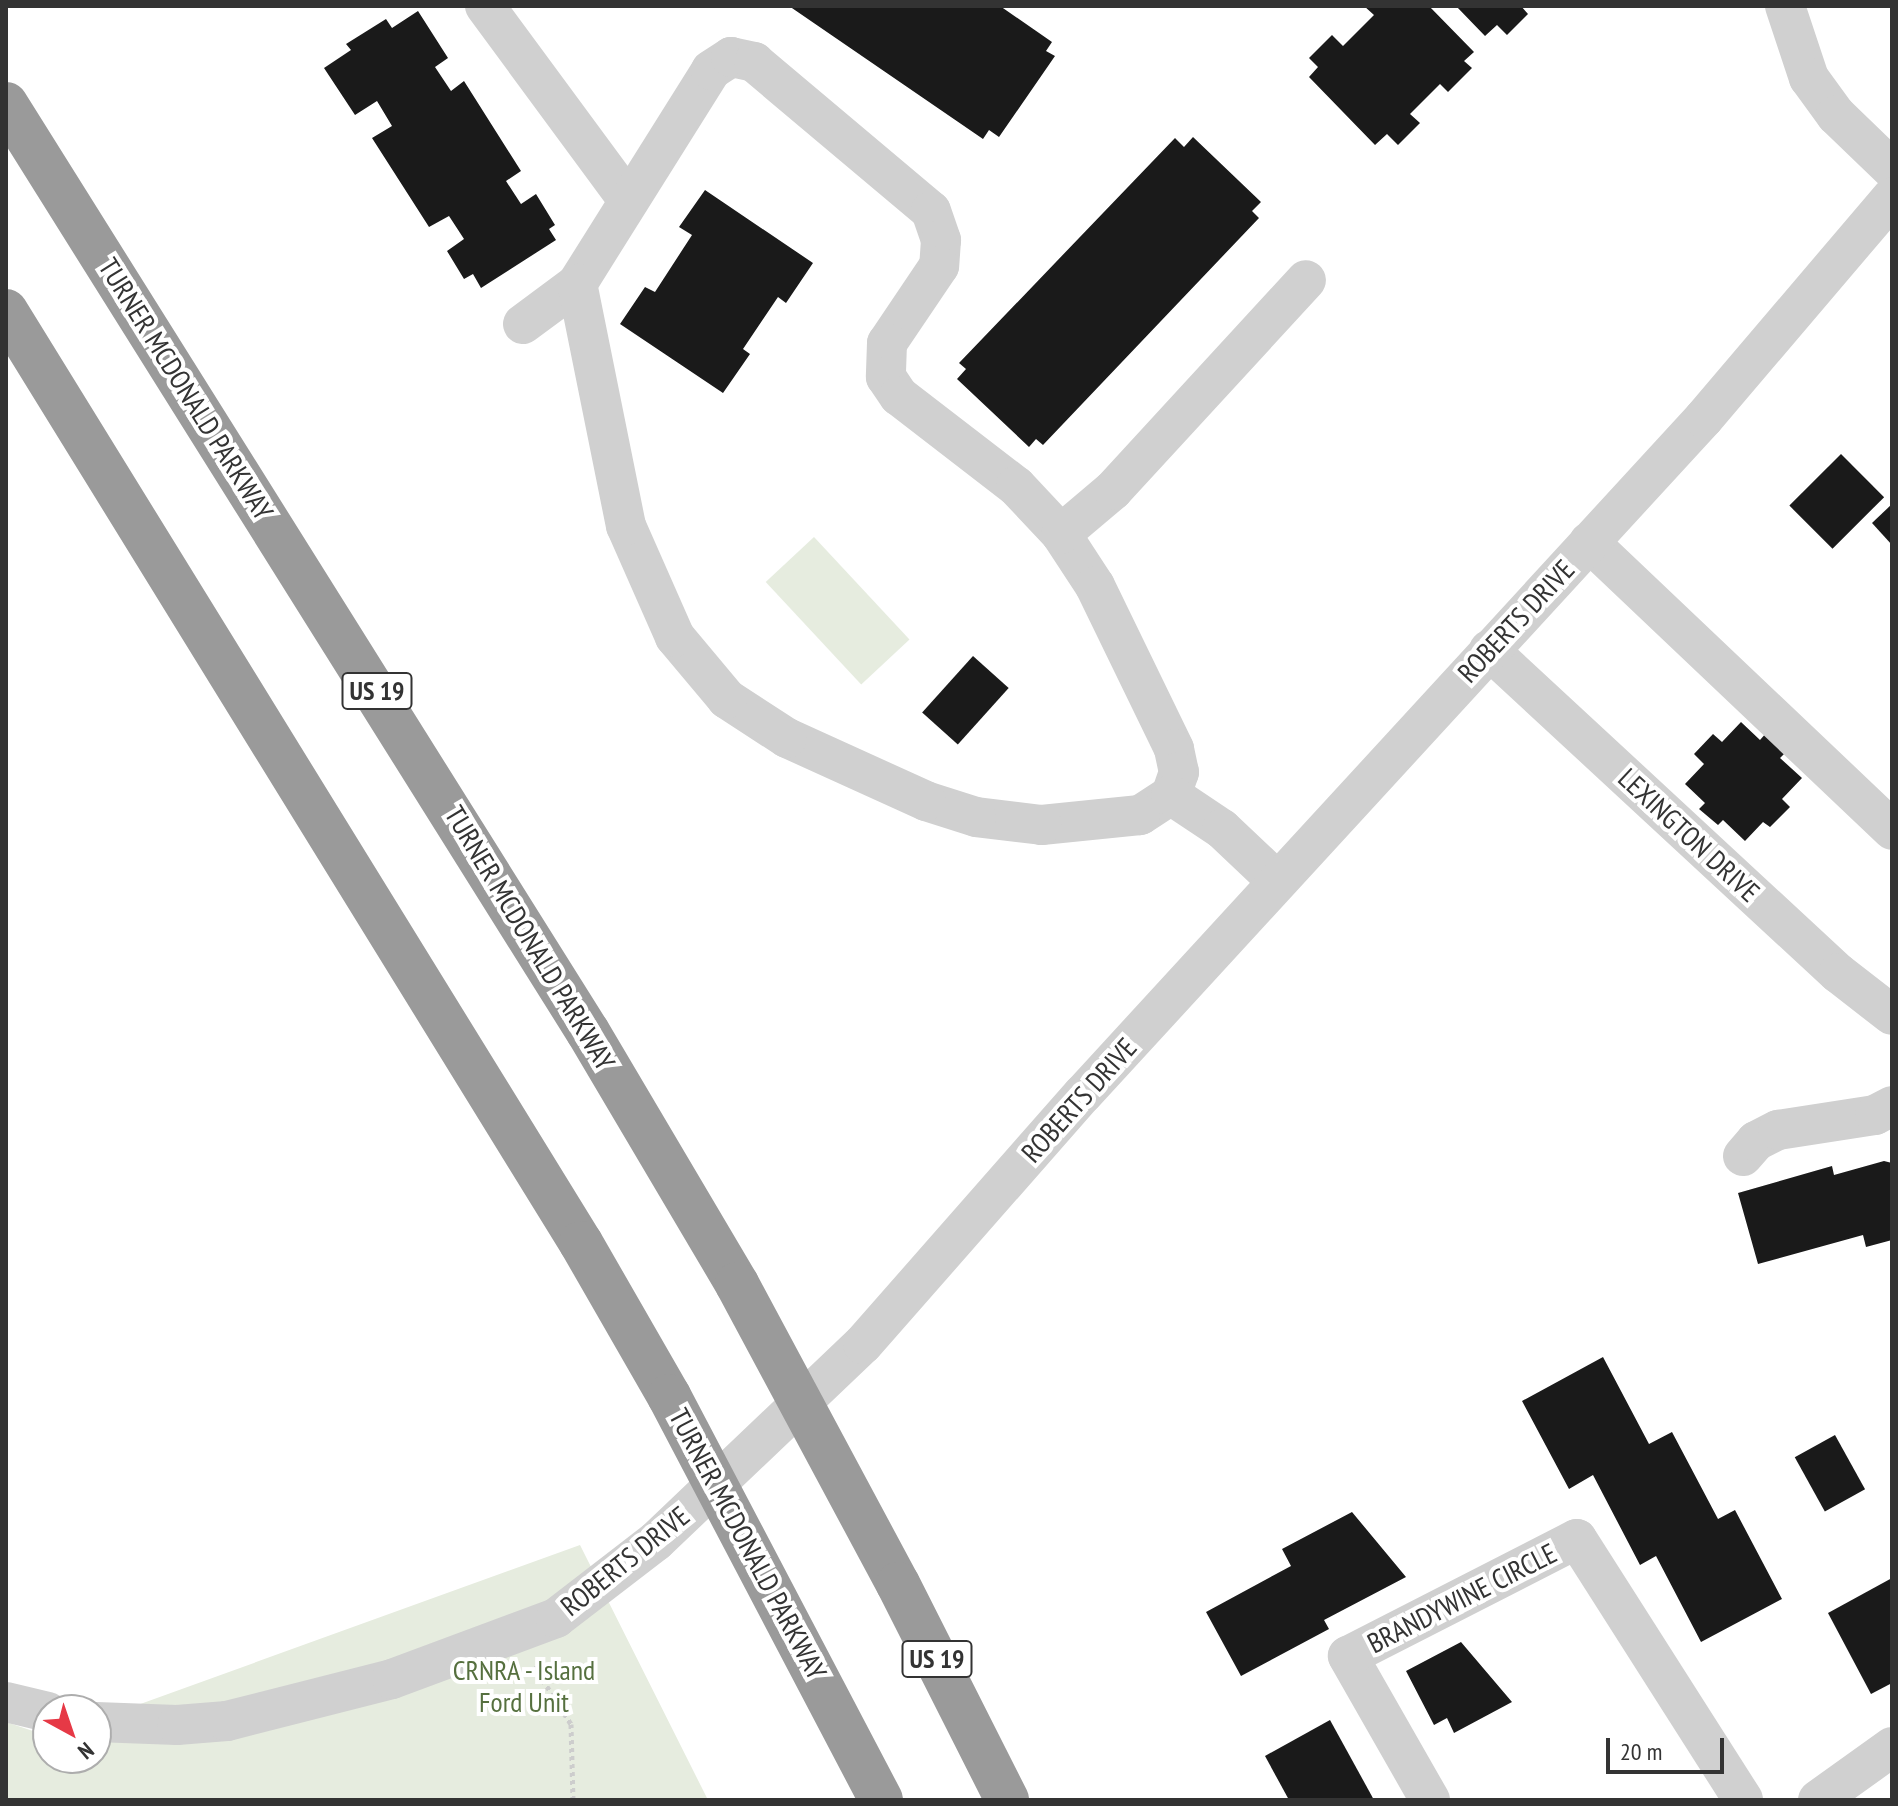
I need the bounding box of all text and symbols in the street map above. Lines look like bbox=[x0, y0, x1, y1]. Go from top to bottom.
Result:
street label: TURNER MCDONALD PARKWAY bbox=[92, 252, 280, 526]
street label: ROBERTS DRIVE bbox=[1451, 553, 1581, 689]
road number: US 19 bbox=[341, 669, 413, 713]
street label: LEXINGTON DRIVE bbox=[1612, 761, 1766, 909]
street label: TURNER MCDONALD PARKWAY bbox=[438, 800, 622, 1076]
street label: ROBERTS DRIVE bbox=[1015, 1031, 1143, 1169]
street label: TURNER MCDONALD PARKWAY bbox=[662, 1403, 834, 1685]
street label: ROBERTS DRIVE bbox=[554, 1499, 696, 1623]
street label: BRANDYWINE CIRCLE bbox=[1362, 1536, 1562, 1660]
road number: US 19 bbox=[901, 1637, 973, 1681]
park label: CRNRA - Island Ford Unit bbox=[451, 1653, 597, 1719]
north arrow bbox=[32, 1694, 112, 1774]
scale bar bbox=[1610, 1722, 1728, 1772]
text: N bbox=[73, 1736, 100, 1765]
text: 20 m bbox=[1620, 1736, 1662, 1767]

